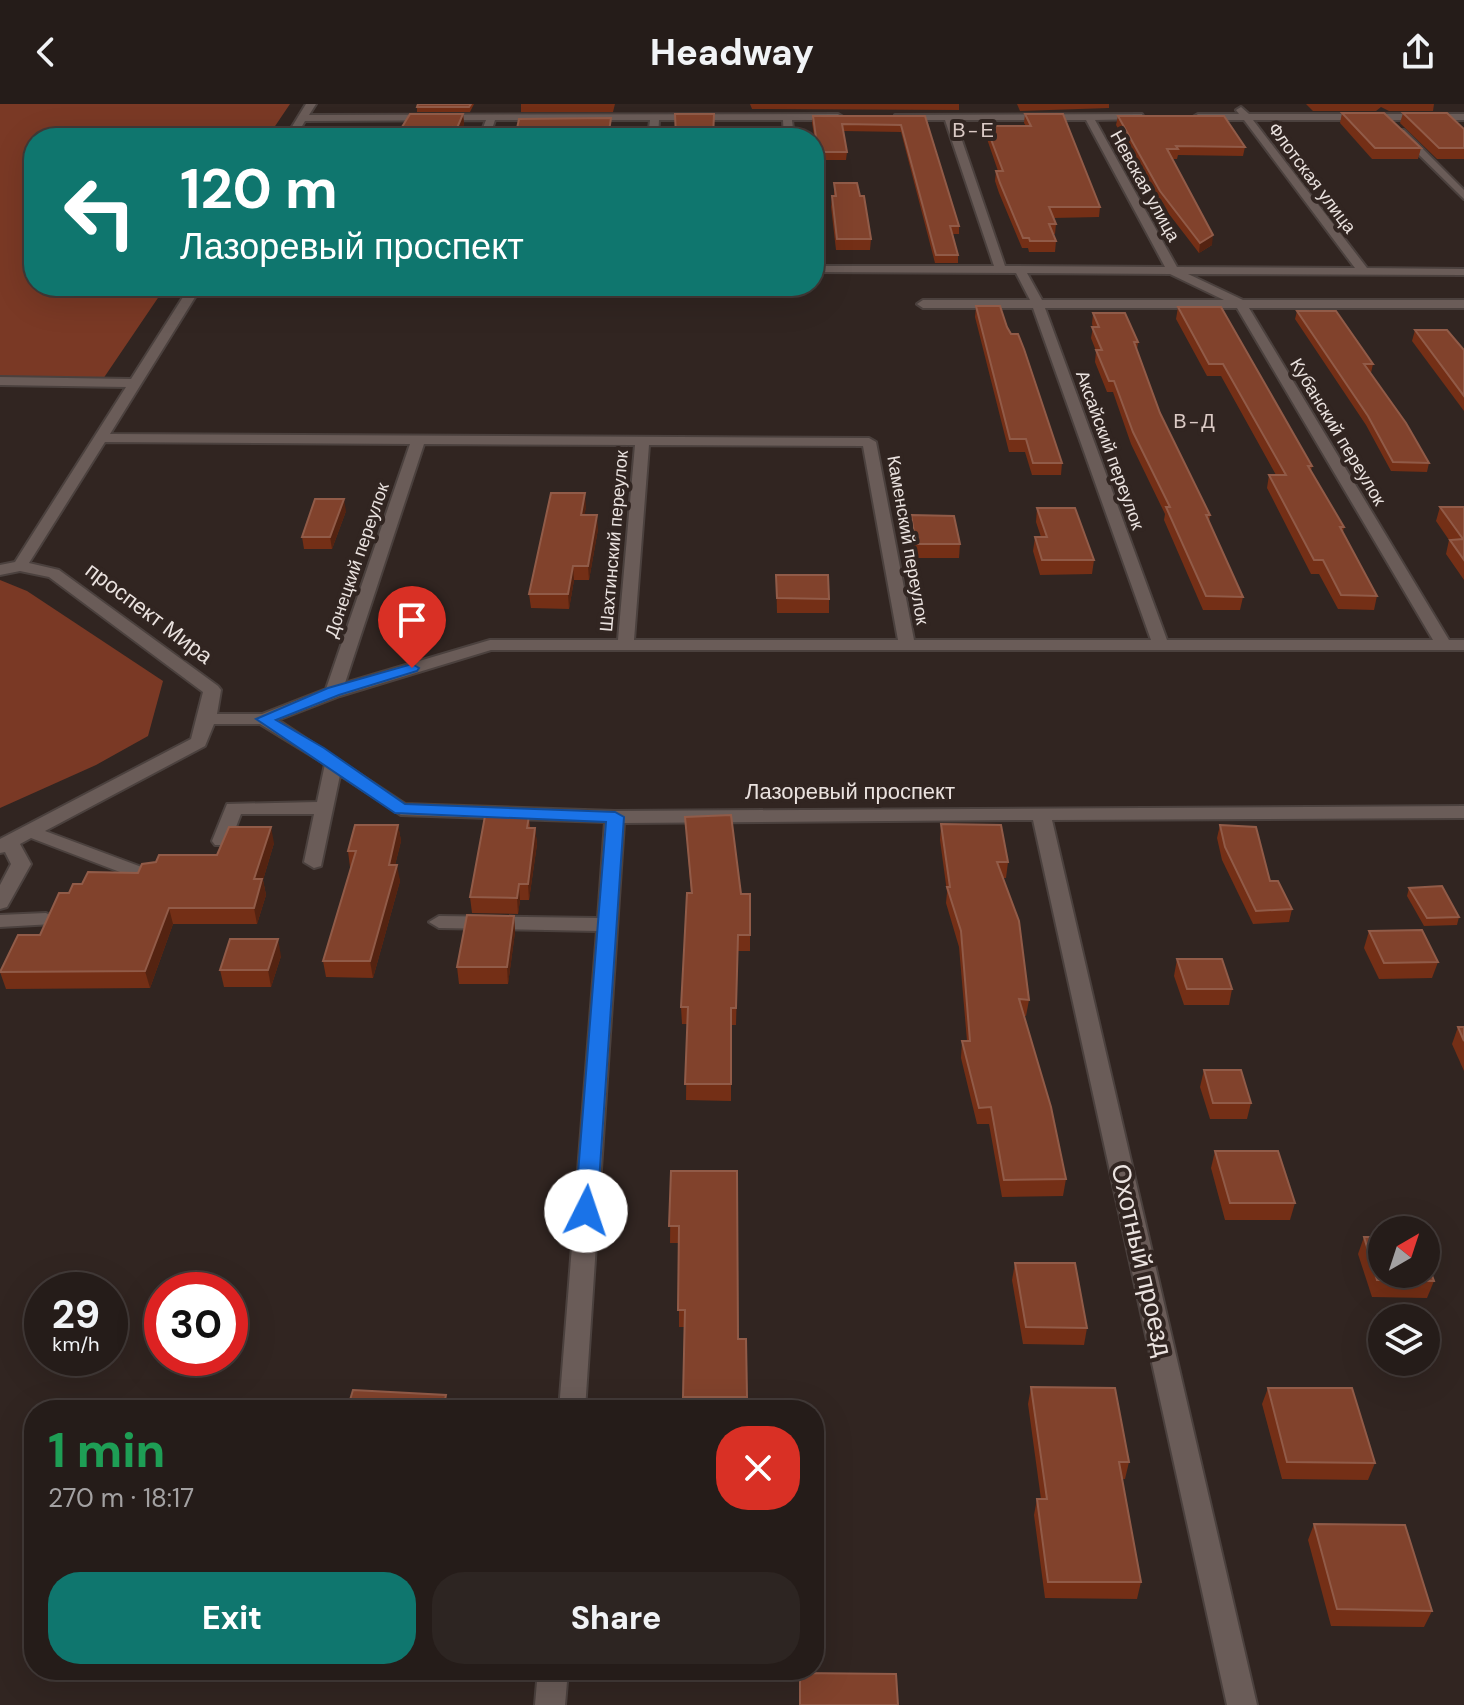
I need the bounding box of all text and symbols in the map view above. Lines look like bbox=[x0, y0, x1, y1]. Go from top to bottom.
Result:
text: Headway bbox=[650, 29, 814, 76]
icon: back bbox=[24, 30, 68, 74]
icon: share bbox=[1396, 30, 1440, 74]
district label: В-Е bbox=[952, 117, 996, 143]
street label: Флотская улица bbox=[1262, 118, 1362, 239]
street label: Невская улица bbox=[1105, 126, 1186, 247]
text: 120 m bbox=[180, 152, 338, 225]
icon: left bbox=[48, 160, 152, 264]
text: Лазоревый проспект bbox=[180, 223, 524, 270]
street label: Кубанский переулок bbox=[1284, 354, 1392, 510]
street label: Аксайский переулок bbox=[1070, 367, 1150, 533]
district label: В-Д bbox=[1173, 408, 1217, 434]
street label: Шахтинский переулок bbox=[594, 449, 634, 633]
street label: Каменский переулок bbox=[881, 454, 935, 627]
street label: Донецкий переулок bbox=[319, 479, 395, 641]
street label: проспект Мира bbox=[79, 556, 219, 671]
pin bbox=[378, 586, 446, 668]
icon: arrive bbox=[390, 598, 434, 642]
street label: Лазоревый проспект bbox=[745, 777, 955, 806]
street label: Охотный проезд bbox=[1103, 1161, 1181, 1359]
position arrow bbox=[544, 1169, 628, 1253]
north arrow bbox=[1368, 1216, 1440, 1288]
map controls bbox=[1368, 1216, 1440, 1376]
speed limit sign: 30 bbox=[144, 1272, 248, 1376]
text: 29 bbox=[52, 1288, 100, 1340]
button: layers bbox=[1368, 1304, 1440, 1376]
text: km/h bbox=[52, 1331, 100, 1357]
text: 1 min bbox=[48, 1419, 165, 1482]
button: close bbox=[716, 1426, 800, 1510]
text: 270 m · 18:17 bbox=[48, 1481, 194, 1515]
button: Exit bbox=[48, 1572, 416, 1664]
button: Share bbox=[432, 1572, 800, 1664]

